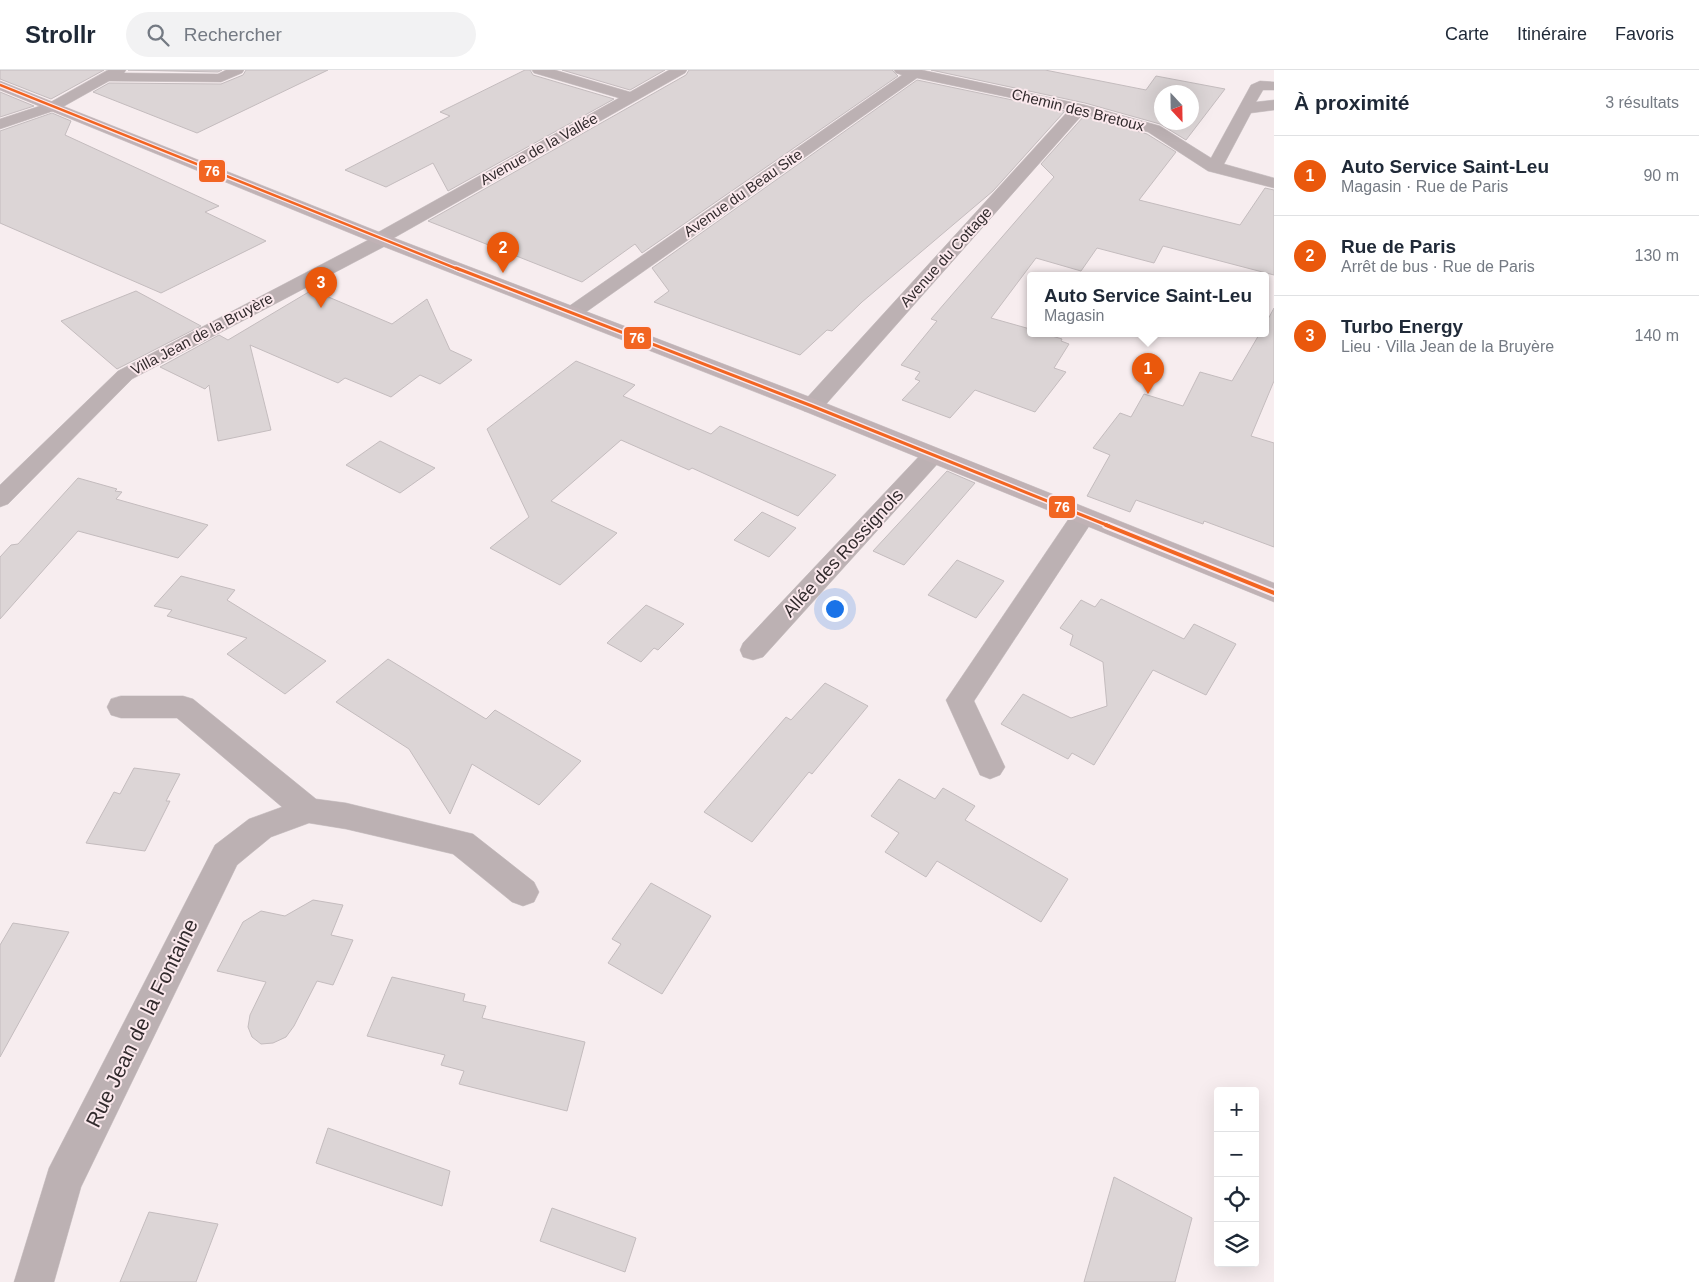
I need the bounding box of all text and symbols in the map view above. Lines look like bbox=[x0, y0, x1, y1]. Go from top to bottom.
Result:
search box bbox=[126, 12, 476, 57]
text: Strollr bbox=[25, 21, 96, 48]
icon: search bbox=[144, 21, 172, 49]
text: Rechercher bbox=[184, 24, 282, 45]
text: Carte bbox=[1445, 24, 1489, 44]
text: Itinéraire bbox=[1517, 24, 1587, 44]
text: Favoris bbox=[1615, 24, 1674, 44]
street label: Chemin des Bretoux bbox=[1010, 85, 1147, 134]
north arrow bbox=[1154, 85, 1199, 130]
text: À proximité bbox=[1294, 91, 1410, 114]
text: 3 résultats bbox=[1605, 94, 1679, 111]
street label: Avenue de la Vallée bbox=[477, 109, 601, 188]
street label: Avenue du Beau Site bbox=[680, 145, 805, 240]
text: Auto Service Saint-Leu bbox=[1341, 156, 1549, 177]
line badge: 76 bbox=[198, 159, 226, 183]
text: 76 bbox=[204, 163, 220, 179]
text: 1 bbox=[1306, 167, 1314, 184]
text: 90 m bbox=[1643, 167, 1679, 184]
text: Magasin · Rue de Paris bbox=[1341, 178, 1508, 195]
street label: Avenue du Cottage bbox=[896, 203, 995, 310]
pin: 2 bbox=[487, 232, 519, 273]
text: Rue de Paris bbox=[1341, 236, 1456, 257]
text: 2 bbox=[1306, 247, 1314, 264]
text: 130 m bbox=[1635, 247, 1679, 264]
text: Arrêt de bus · Rue de Paris bbox=[1341, 258, 1535, 275]
pin: 3 bbox=[305, 267, 337, 308]
popup bbox=[1027, 272, 1269, 337]
text: Auto Service Saint-Leu bbox=[1044, 285, 1252, 306]
street label: Villa Jean de la Bruyère bbox=[128, 289, 276, 378]
text: Magasin bbox=[1044, 307, 1104, 324]
text: Turbo Energy bbox=[1341, 316, 1463, 337]
line badge: 76 bbox=[623, 326, 652, 350]
text: 3 bbox=[1306, 327, 1314, 344]
text: 140 m bbox=[1635, 327, 1679, 344]
text: 76 bbox=[629, 330, 645, 346]
text: Lieu · Villa Jean de la Bruyère bbox=[1341, 338, 1554, 355]
pin: 1 bbox=[1132, 353, 1164, 394]
street label: Allée des Rossignols bbox=[779, 485, 907, 621]
line badge: 76 bbox=[1048, 495, 1076, 519]
text: 76 bbox=[1054, 499, 1070, 515]
your location bbox=[822, 596, 848, 622]
street label: Rue Jean de la Fontaine bbox=[81, 915, 202, 1131]
map controls bbox=[1214, 1087, 1259, 1267]
button: + bbox=[1214, 1087, 1259, 1132]
button: − bbox=[1214, 1132, 1259, 1177]
button: locate bbox=[1214, 1177, 1259, 1222]
button: layers bbox=[1214, 1222, 1259, 1267]

